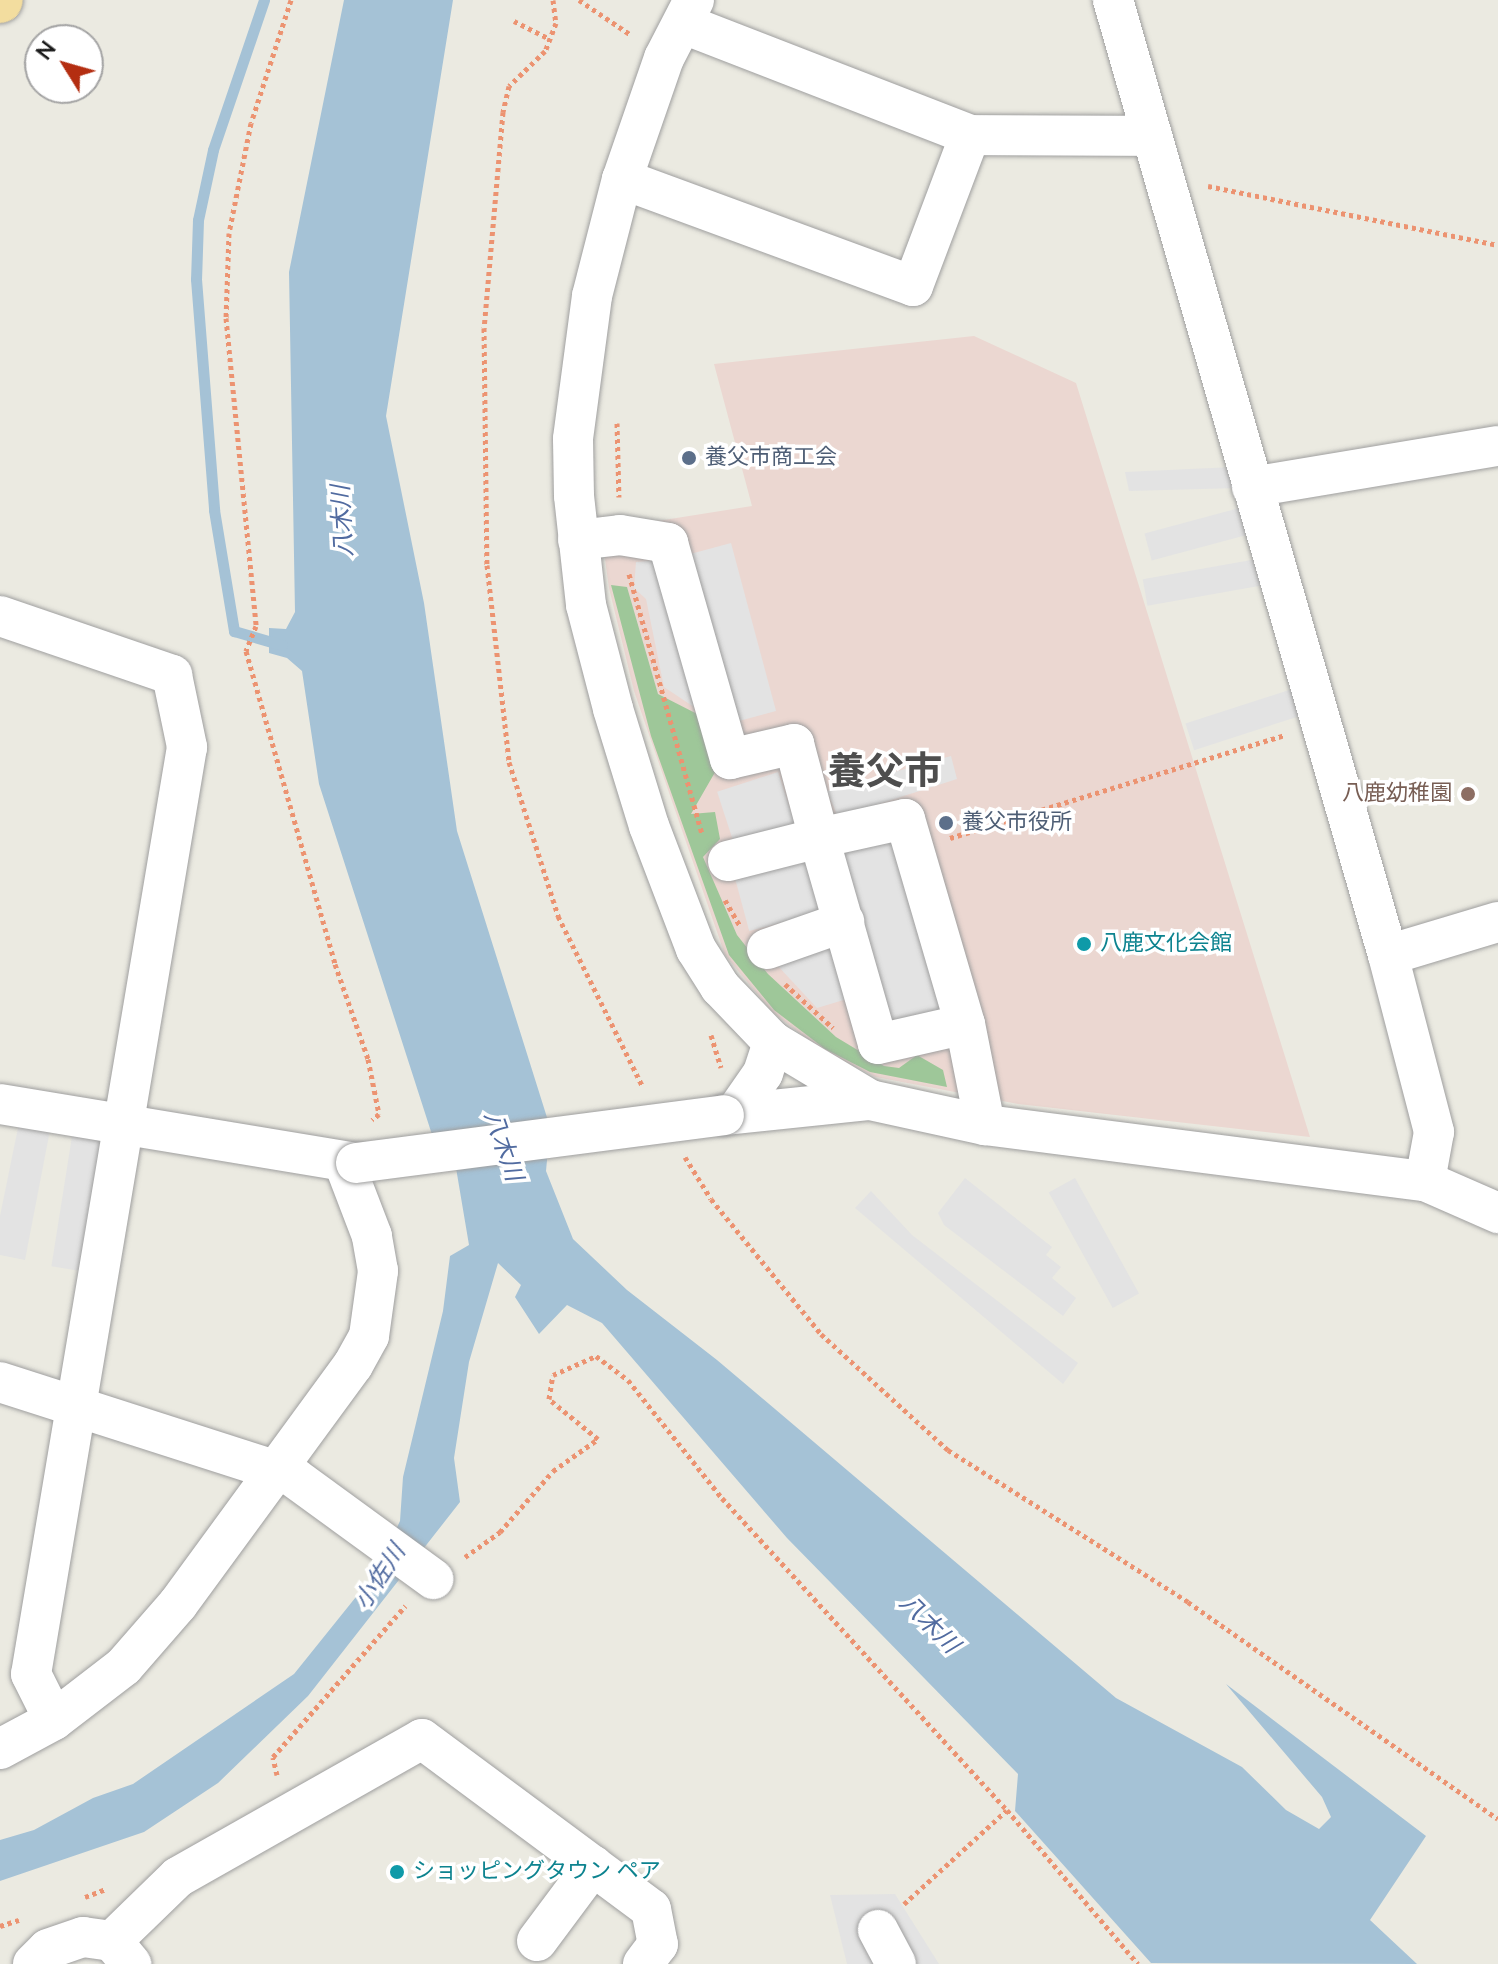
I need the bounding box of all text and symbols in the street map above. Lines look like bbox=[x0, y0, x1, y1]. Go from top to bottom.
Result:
north arrow bbox=[24, 24, 104, 104]
text: N bbox=[29, 35, 63, 66]
place label: 養父市商工会 bbox=[705, 445, 837, 471]
marker: 養父市商工会 bbox=[680, 449, 698, 467]
water label: 八木川 bbox=[327, 484, 359, 558]
district label: 養父市 bbox=[828, 749, 942, 795]
place label: 八鹿幼稚園 bbox=[1342, 781, 1452, 807]
marker: 八鹿幼稚園 bbox=[1459, 785, 1477, 803]
place label: 養父市役所 bbox=[962, 810, 1072, 836]
marker: 養父市役所 bbox=[937, 814, 955, 832]
place label: 八鹿文化会館 bbox=[1100, 931, 1232, 957]
marker: 八鹿文化会館 bbox=[1075, 935, 1093, 953]
water label: 八木川 bbox=[478, 1107, 528, 1185]
water label: 小佐川 bbox=[348, 1539, 412, 1615]
water label: 八木川 bbox=[893, 1588, 965, 1660]
place label: ショッピングタウン ペア bbox=[413, 1859, 661, 1885]
marker: ショッピングタウン ペア bbox=[388, 1863, 406, 1881]

